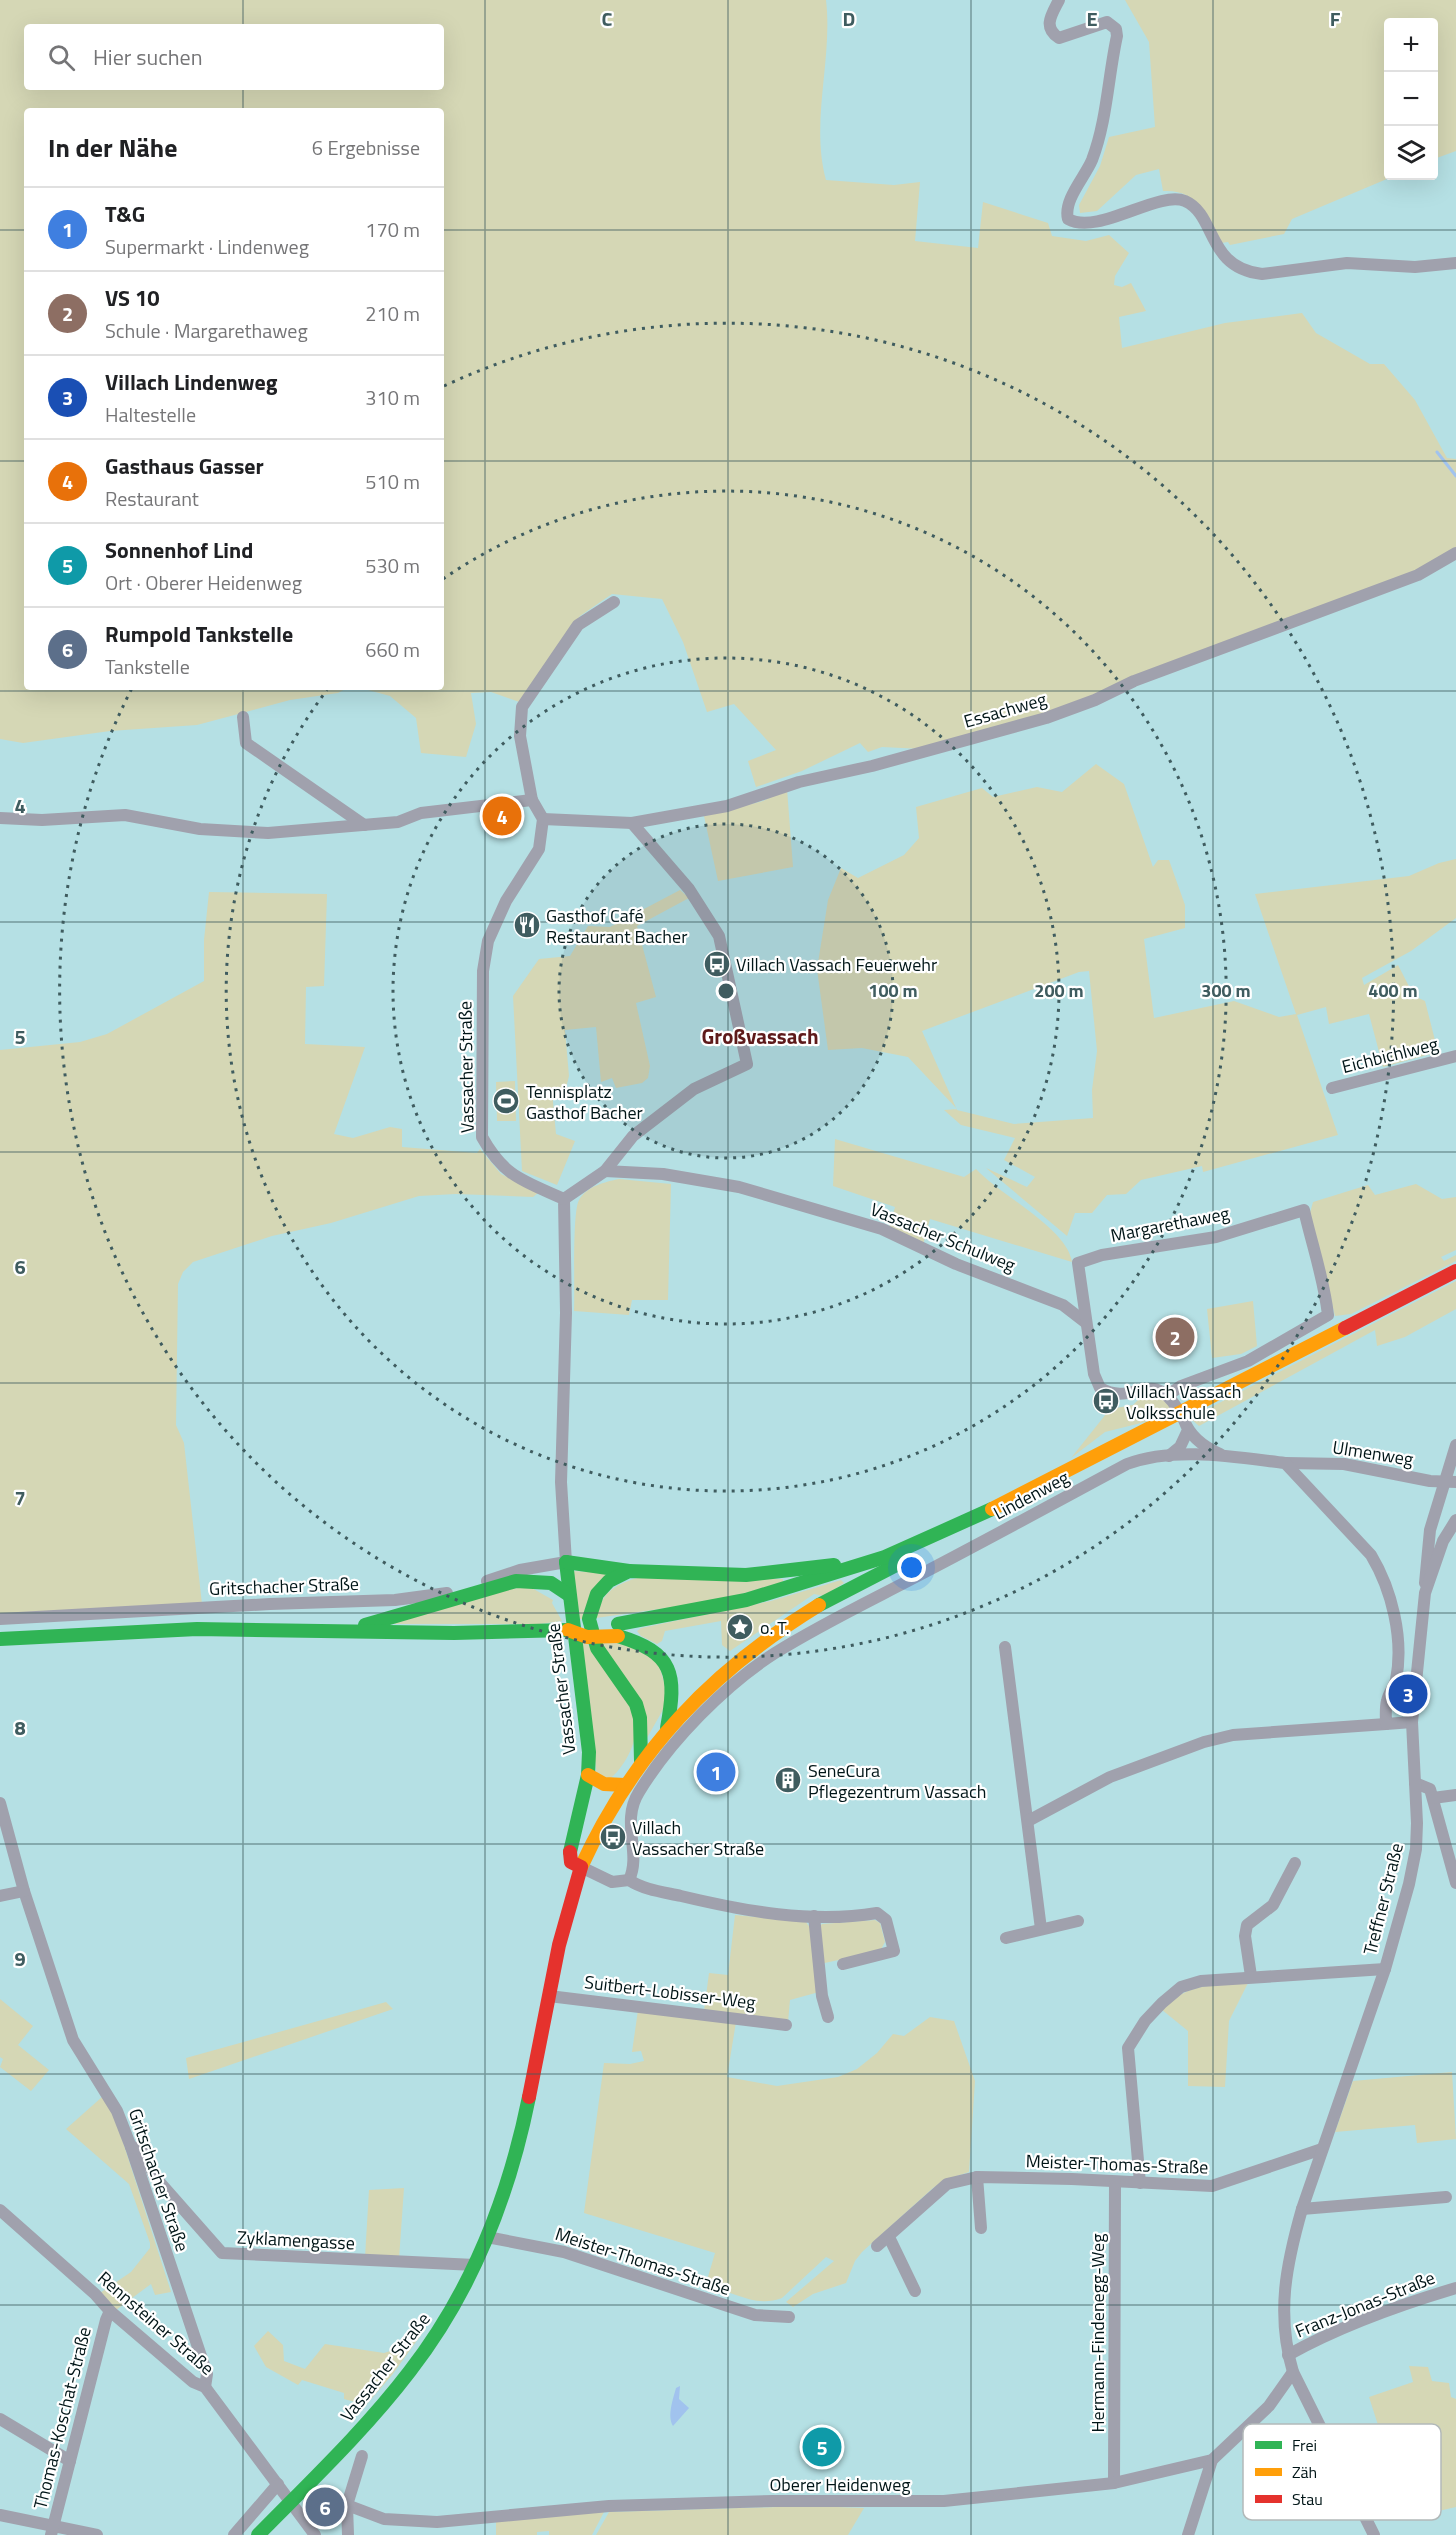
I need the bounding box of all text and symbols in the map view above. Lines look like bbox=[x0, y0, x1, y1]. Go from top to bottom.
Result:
text: C bbox=[602, 3, 613, 34]
text: D bbox=[843, 3, 855, 34]
text: E bbox=[1086, 3, 1098, 34]
text: F bbox=[1330, 3, 1341, 34]
map controls bbox=[1384, 18, 1438, 180]
button: + bbox=[1384, 18, 1438, 72]
search box bbox=[24, 24, 444, 90]
text: Hier suchen bbox=[93, 40, 202, 74]
icon: search bbox=[45, 41, 78, 74]
button: − bbox=[1384, 72, 1438, 126]
button: layers bbox=[1384, 126, 1438, 180]
text: In der Nähe bbox=[48, 128, 177, 167]
text: 6 Ergebnisse bbox=[312, 132, 420, 163]
text: T&G bbox=[105, 197, 145, 231]
text: 1 bbox=[62, 214, 73, 245]
text: 170 m bbox=[365, 214, 420, 245]
text: Supermarkt · Lindenweg bbox=[105, 231, 309, 262]
text: VS 10 bbox=[105, 281, 160, 315]
text: 2 bbox=[62, 298, 73, 329]
text: 210 m bbox=[365, 298, 420, 329]
text: Schule · Margarethaweg bbox=[105, 315, 308, 346]
text: Villach Lindenweg bbox=[105, 365, 277, 399]
text: 3 bbox=[62, 382, 73, 413]
text: 310 m bbox=[365, 382, 420, 413]
text: Haltestelle bbox=[105, 399, 196, 430]
text: Gasthaus Gasser bbox=[105, 449, 264, 483]
text: 4 bbox=[62, 466, 73, 497]
text: 510 m bbox=[365, 466, 420, 497]
text: Restaurant bbox=[105, 483, 199, 514]
text: Sonnenhof Lind bbox=[105, 533, 253, 567]
text: 5 bbox=[62, 550, 73, 581]
text: 530 m bbox=[365, 550, 420, 581]
text: Ort · Oberer Heidenweg bbox=[105, 567, 302, 598]
text: Rumpold Tankstelle bbox=[105, 617, 293, 651]
text: 6 bbox=[62, 634, 73, 665]
text: 660 m bbox=[365, 634, 420, 665]
text: Tankstelle bbox=[105, 651, 190, 682]
street label: Essachweg bbox=[960, 685, 1050, 735]
text: 4 bbox=[14, 790, 26, 821]
pin: 4 bbox=[482, 794, 522, 838]
place label: Gasthof Café Restaurant Bacher bbox=[546, 902, 687, 950]
restaurant icon: Gasthof Café Restaurant Bacher bbox=[512, 910, 542, 940]
bus stop icon: Villach Vassach Feuerwehr bbox=[702, 949, 732, 979]
place label: Villach Vassach Feuerwehr bbox=[736, 951, 937, 978]
text: 100 m bbox=[868, 977, 918, 1004]
text: 200 m bbox=[1034, 977, 1084, 1004]
text: 300 m bbox=[1201, 977, 1251, 1004]
text: 400 m bbox=[1368, 977, 1418, 1004]
centre of rings bbox=[716, 981, 736, 1001]
street label: Vassacher Straße bbox=[451, 1001, 481, 1133]
district label: Großvassach bbox=[701, 1020, 819, 1052]
text: 5 bbox=[14, 1021, 26, 1052]
street label: Eichbichlweg bbox=[1339, 1030, 1441, 1080]
place label: Tennisplatz Gasthof Bacher bbox=[526, 1078, 643, 1126]
sports icon: Tennisplatz Gasthof Bacher bbox=[491, 1086, 521, 1116]
street label: Vassacher Schulweg bbox=[866, 1196, 1020, 1278]
street label: Margarethaweg bbox=[1108, 1199, 1232, 1249]
text: 6 bbox=[14, 1251, 26, 1282]
pin: 2 bbox=[1156, 1314, 1194, 1360]
place label: Villach Vassach Volksschule bbox=[1126, 1378, 1242, 1426]
bus stop icon: Villach Vassach Volksschule bbox=[1091, 1386, 1121, 1416]
street label: Ulmenweg bbox=[1331, 1433, 1415, 1473]
street label: Lindenweg bbox=[988, 1464, 1074, 1526]
text: 7 bbox=[14, 1482, 26, 1513]
your location bbox=[897, 1553, 926, 1582]
street label: Gritschacher Straße bbox=[209, 1570, 359, 1602]
place icon: o. T. bbox=[725, 1612, 755, 1642]
place label: o. T. bbox=[760, 1614, 790, 1641]
street label: Vassacher Straße bbox=[540, 1622, 582, 1756]
pin: 3 bbox=[1388, 1672, 1428, 1716]
text: 8 bbox=[14, 1712, 26, 1743]
pin: 1 bbox=[696, 1750, 736, 1794]
place label: SeneCura Pflegezentrum Vassach bbox=[808, 1757, 986, 1805]
building icon: SeneCura Pflegezentrum Vassach bbox=[773, 1765, 803, 1795]
place label: Villach Vassacher Straße bbox=[632, 1814, 764, 1862]
bus stop icon: Villach Vassacher Straße bbox=[598, 1822, 628, 1852]
street label: Treffner Straße bbox=[1356, 1840, 1410, 1958]
text: 9 bbox=[14, 1943, 26, 1974]
street label: Suitbert-Lobisser-Weg bbox=[583, 1968, 757, 2016]
street label: Gritschacher Straße bbox=[122, 2105, 196, 2255]
street label: Meister-Thomas-Straße bbox=[1025, 2147, 1209, 2181]
street label: Meister-Thomas-Straße bbox=[552, 2220, 734, 2302]
street label: Zyklamengasse bbox=[236, 2223, 356, 2257]
street label: Hermann-Findenegg-Weg bbox=[1084, 2234, 1111, 2432]
street label: Franz-Jonas-Straße bbox=[1291, 2264, 1439, 2344]
street label: Rennsteiner Straße bbox=[92, 2265, 220, 2381]
street label: Vassacher Straße bbox=[334, 2307, 436, 2427]
street label: Thomas-Koschat-Straße bbox=[26, 2324, 98, 2512]
pin: 5 bbox=[802, 2424, 842, 2470]
legend bbox=[1243, 2424, 1441, 2520]
text: Frei bbox=[1292, 2433, 1317, 2457]
text: Zäh bbox=[1292, 2460, 1317, 2484]
street label: Oberer Heidenweg bbox=[769, 2471, 911, 2498]
pin: 6 bbox=[306, 2484, 344, 2530]
text: Stau bbox=[1292, 2487, 1323, 2511]

